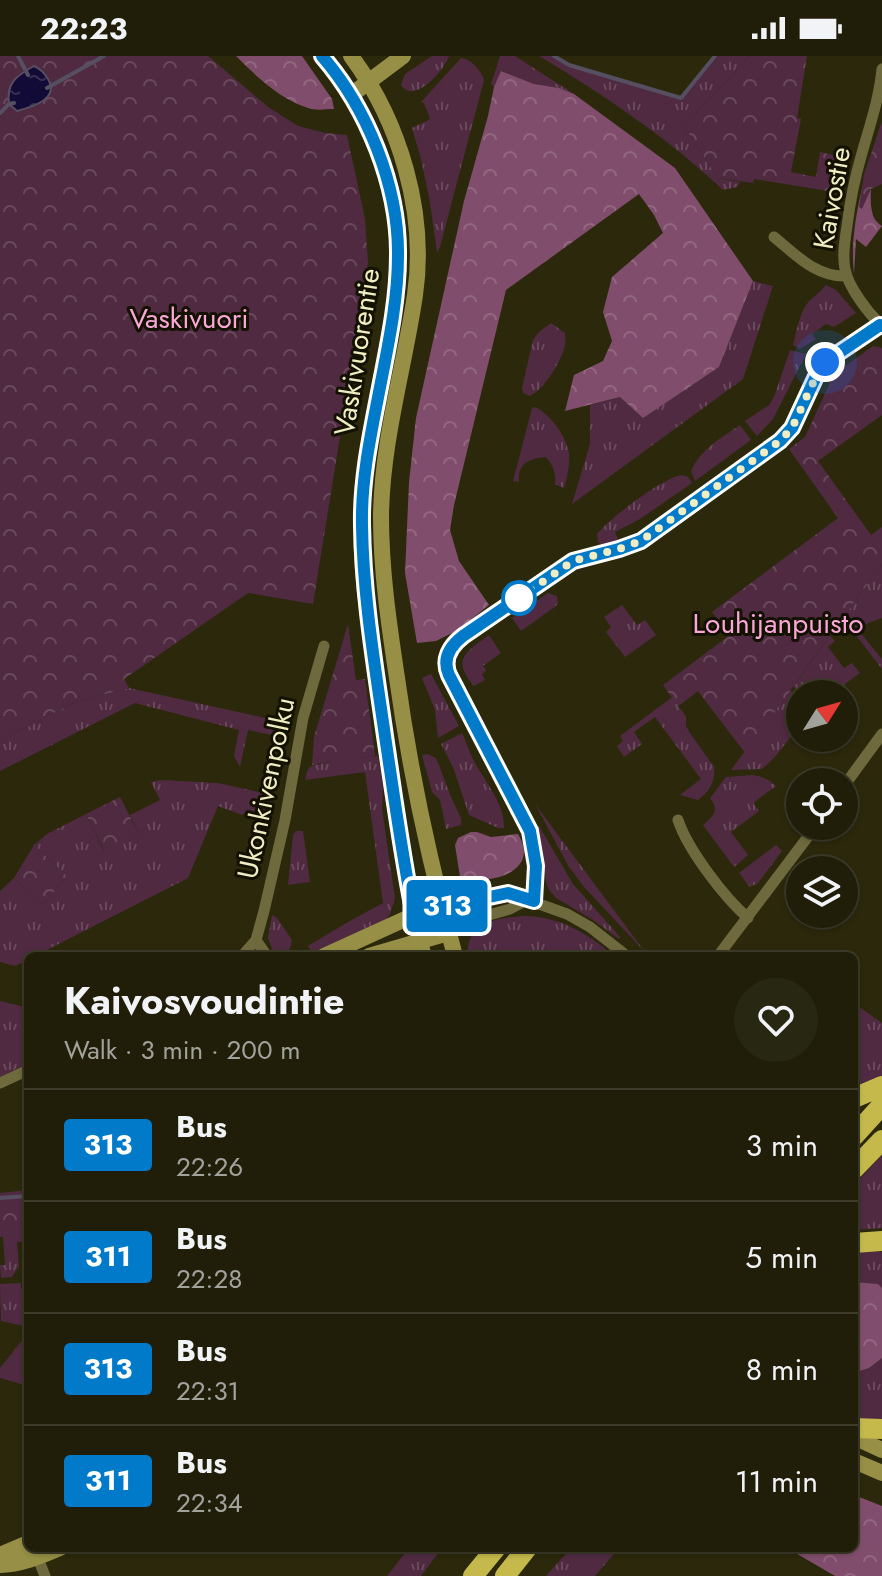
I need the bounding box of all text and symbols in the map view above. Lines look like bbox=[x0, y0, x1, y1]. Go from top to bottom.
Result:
text: 22:23 bbox=[40, 7, 127, 50]
street label: Kaivostie bbox=[803, 143, 861, 253]
street label: Vaskivuorentie bbox=[324, 265, 390, 439]
park label: Vaskivuori bbox=[129, 298, 249, 339]
your location bbox=[805, 342, 845, 382]
unlabelled marker bbox=[502, 581, 536, 615]
park label: Louhijanpuisto bbox=[693, 603, 863, 644]
north arrow bbox=[786, 680, 858, 752]
map controls bbox=[786, 680, 858, 928]
street label: Ukonkivenpolku bbox=[227, 694, 305, 882]
button: locate bbox=[786, 768, 858, 840]
button: layers bbox=[786, 856, 858, 928]
line badge: 313 bbox=[401, 880, 493, 932]
text: 313 bbox=[422, 885, 472, 926]
text: Kaivosvoudintie bbox=[64, 973, 344, 1028]
button: heart bbox=[734, 978, 818, 1062]
text: Walk · 3 min · 200 m bbox=[64, 1031, 301, 1069]
text: Bus bbox=[176, 1105, 227, 1148]
text: 313 bbox=[83, 1124, 133, 1165]
text: 3 min bbox=[746, 1124, 818, 1167]
text: 22:26 bbox=[176, 1148, 243, 1186]
text: Bus bbox=[176, 1217, 227, 1260]
text: 311 bbox=[85, 1236, 131, 1277]
text: 5 min bbox=[745, 1236, 818, 1279]
text: 22:28 bbox=[176, 1260, 242, 1298]
text: Bus bbox=[176, 1329, 227, 1372]
text: 313 bbox=[83, 1348, 133, 1389]
text: 8 min bbox=[746, 1348, 818, 1391]
text: 22:31 bbox=[176, 1372, 239, 1410]
text: Bus bbox=[176, 1441, 227, 1484]
text: 311 bbox=[85, 1460, 131, 1501]
text: 11 min bbox=[735, 1460, 818, 1503]
text: 22:34 bbox=[176, 1484, 243, 1522]

